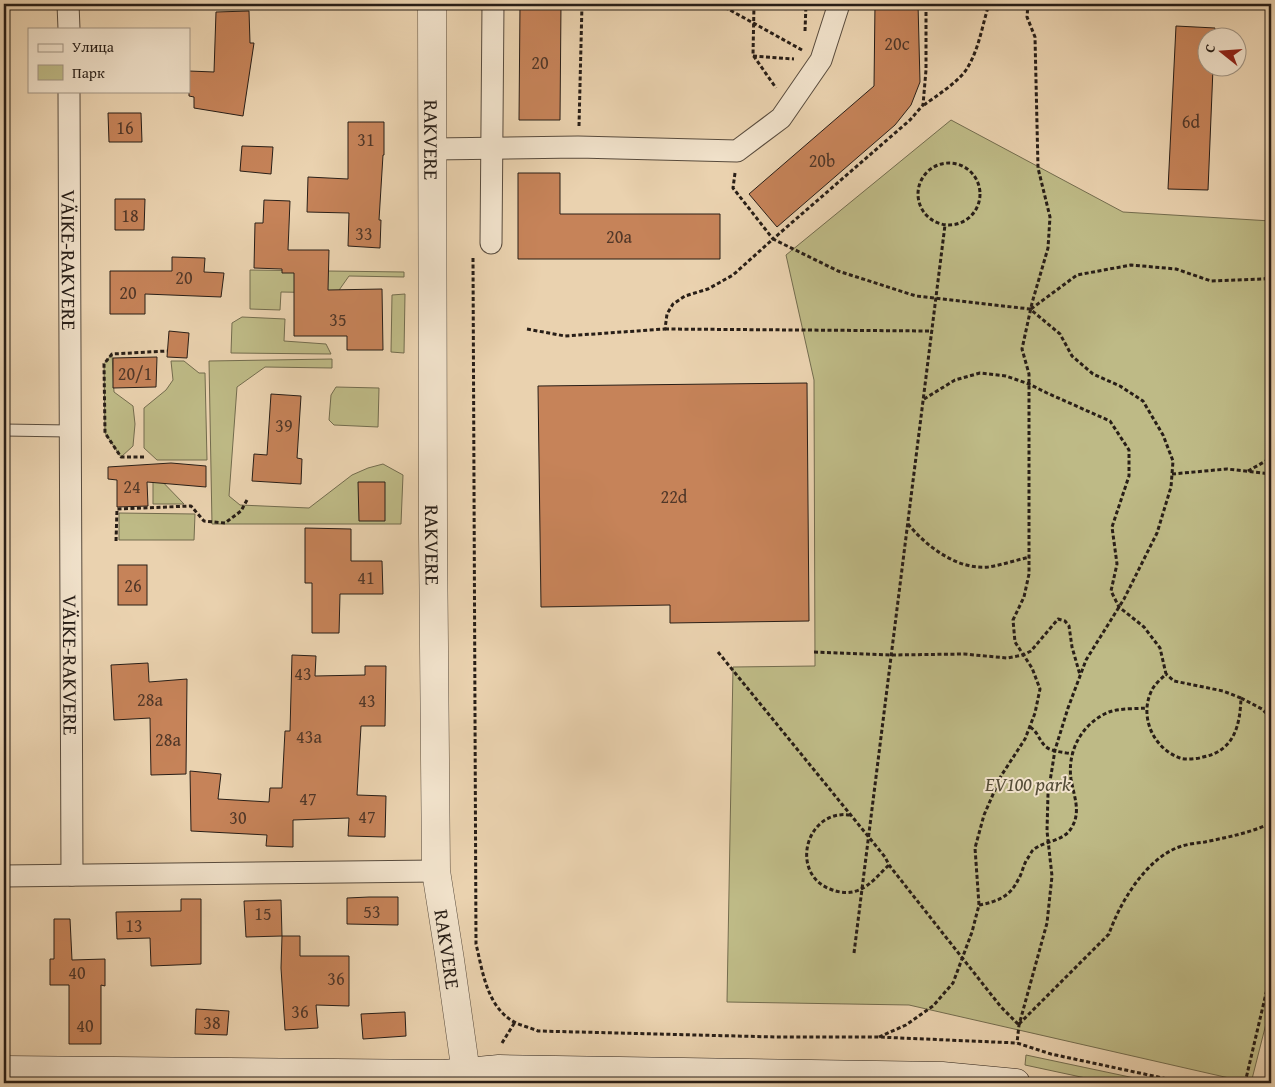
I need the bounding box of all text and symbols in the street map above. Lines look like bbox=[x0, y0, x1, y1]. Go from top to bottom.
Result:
legend bbox=[28, 28, 190, 92]
north arrow bbox=[1198, 28, 1248, 78]
house number: 20c bbox=[884, 30, 910, 57]
text: Улица bbox=[72, 36, 115, 57]
text: С bbox=[1199, 41, 1220, 55]
house number: 20 bbox=[531, 49, 549, 76]
text: Парк bbox=[72, 62, 105, 83]
street label: RAKVERE bbox=[418, 100, 447, 180]
house number: 6d bbox=[1182, 108, 1201, 135]
house number: 16 bbox=[116, 114, 134, 141]
house number: 31 bbox=[357, 126, 375, 153]
house number: 20b bbox=[809, 147, 835, 174]
street label: VÄIKE-RAKVERE bbox=[55, 190, 84, 330]
house number: 18 bbox=[121, 202, 139, 229]
house number: 33 bbox=[355, 220, 373, 247]
house number: 20a bbox=[606, 223, 632, 250]
house number: 20 bbox=[175, 264, 193, 291]
house number: 20 bbox=[119, 279, 137, 306]
house number: 35 bbox=[329, 306, 347, 333]
house number: 20/1 bbox=[118, 360, 152, 387]
house number: 39 bbox=[275, 412, 293, 439]
house number: 24 bbox=[123, 473, 141, 500]
house number: 22d bbox=[661, 483, 688, 510]
street label: RAKVERE bbox=[418, 505, 448, 585]
house number: 41 bbox=[357, 564, 375, 591]
house number: 26 bbox=[124, 572, 142, 599]
street label: VÄIKE-RAKVERE bbox=[56, 595, 86, 735]
house number: 43 bbox=[294, 660, 312, 687]
house number: 28a bbox=[137, 686, 163, 713]
house number: 43 bbox=[358, 687, 376, 714]
house number: 43a bbox=[296, 723, 322, 750]
house number: 28a bbox=[155, 726, 181, 753]
park label: EV100 park bbox=[984, 769, 1072, 798]
house number: 47 bbox=[299, 785, 317, 812]
house number: 47 bbox=[358, 803, 376, 830]
house number: 30 bbox=[229, 804, 247, 831]
house number: 53 bbox=[363, 898, 381, 925]
house number: 15 bbox=[254, 900, 272, 927]
street label: RAKVERE bbox=[428, 907, 468, 991]
house number: 13 bbox=[125, 912, 143, 939]
house number: 40 bbox=[68, 959, 86, 986]
house number: 36 bbox=[327, 965, 345, 992]
house number: 36 bbox=[291, 998, 309, 1025]
house number: 38 bbox=[203, 1009, 221, 1036]
house number: 40 bbox=[76, 1012, 94, 1039]

